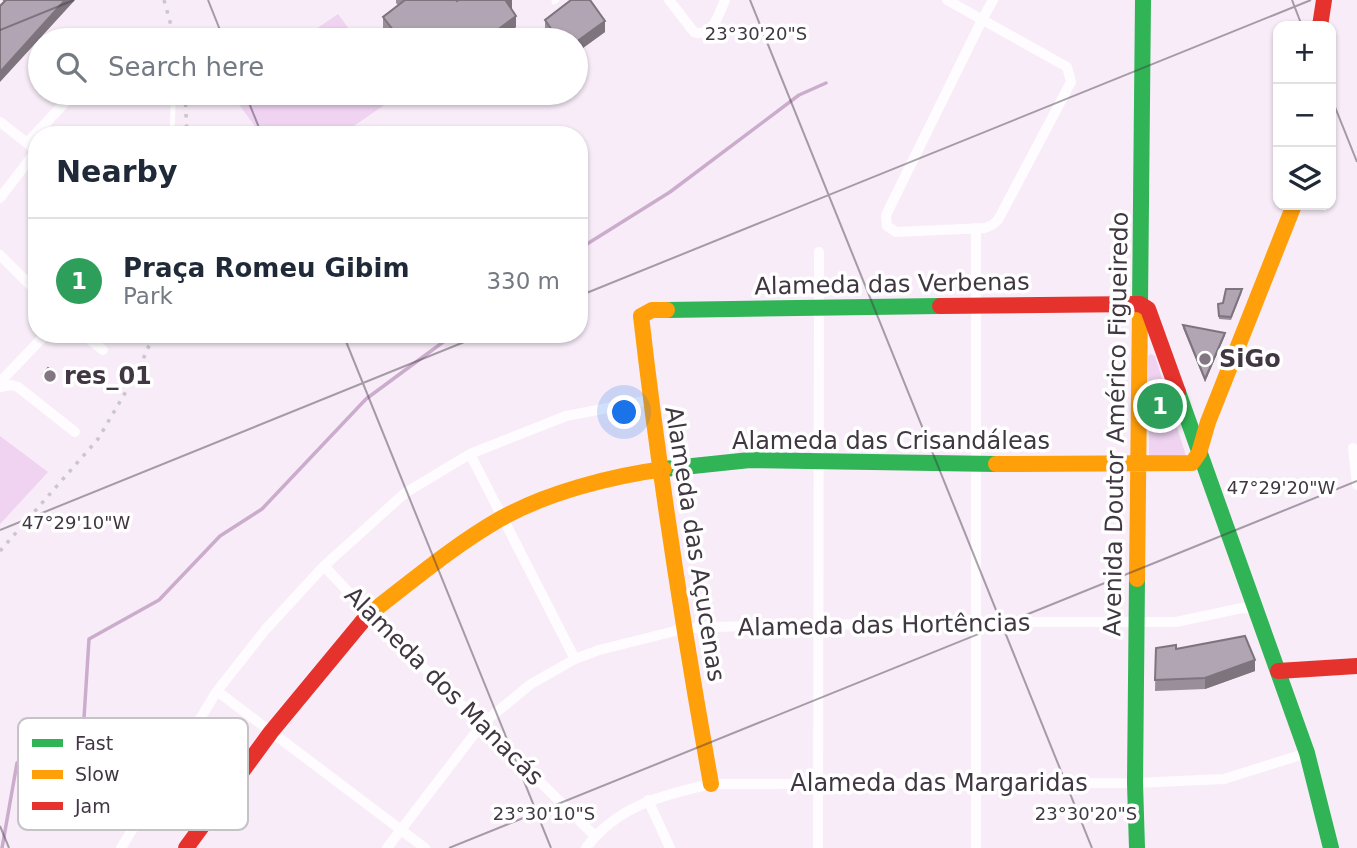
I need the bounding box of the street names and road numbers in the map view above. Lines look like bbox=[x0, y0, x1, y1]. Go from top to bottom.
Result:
street label: Avenida Doutor Américo Figueiredo bbox=[1098, 211, 1134, 637]
street label: Alameda das Verbenas bbox=[754, 268, 1030, 300]
street label: Alameda das Açucenas bbox=[659, 404, 731, 684]
street label: Alameda das Crisandáleas bbox=[732, 427, 1050, 455]
street label: Alameda dos Manacás bbox=[339, 581, 549, 791]
street label: Alameda das Hortências bbox=[737, 608, 1031, 642]
street label: Alameda das Margaridas bbox=[790, 769, 1088, 797]

